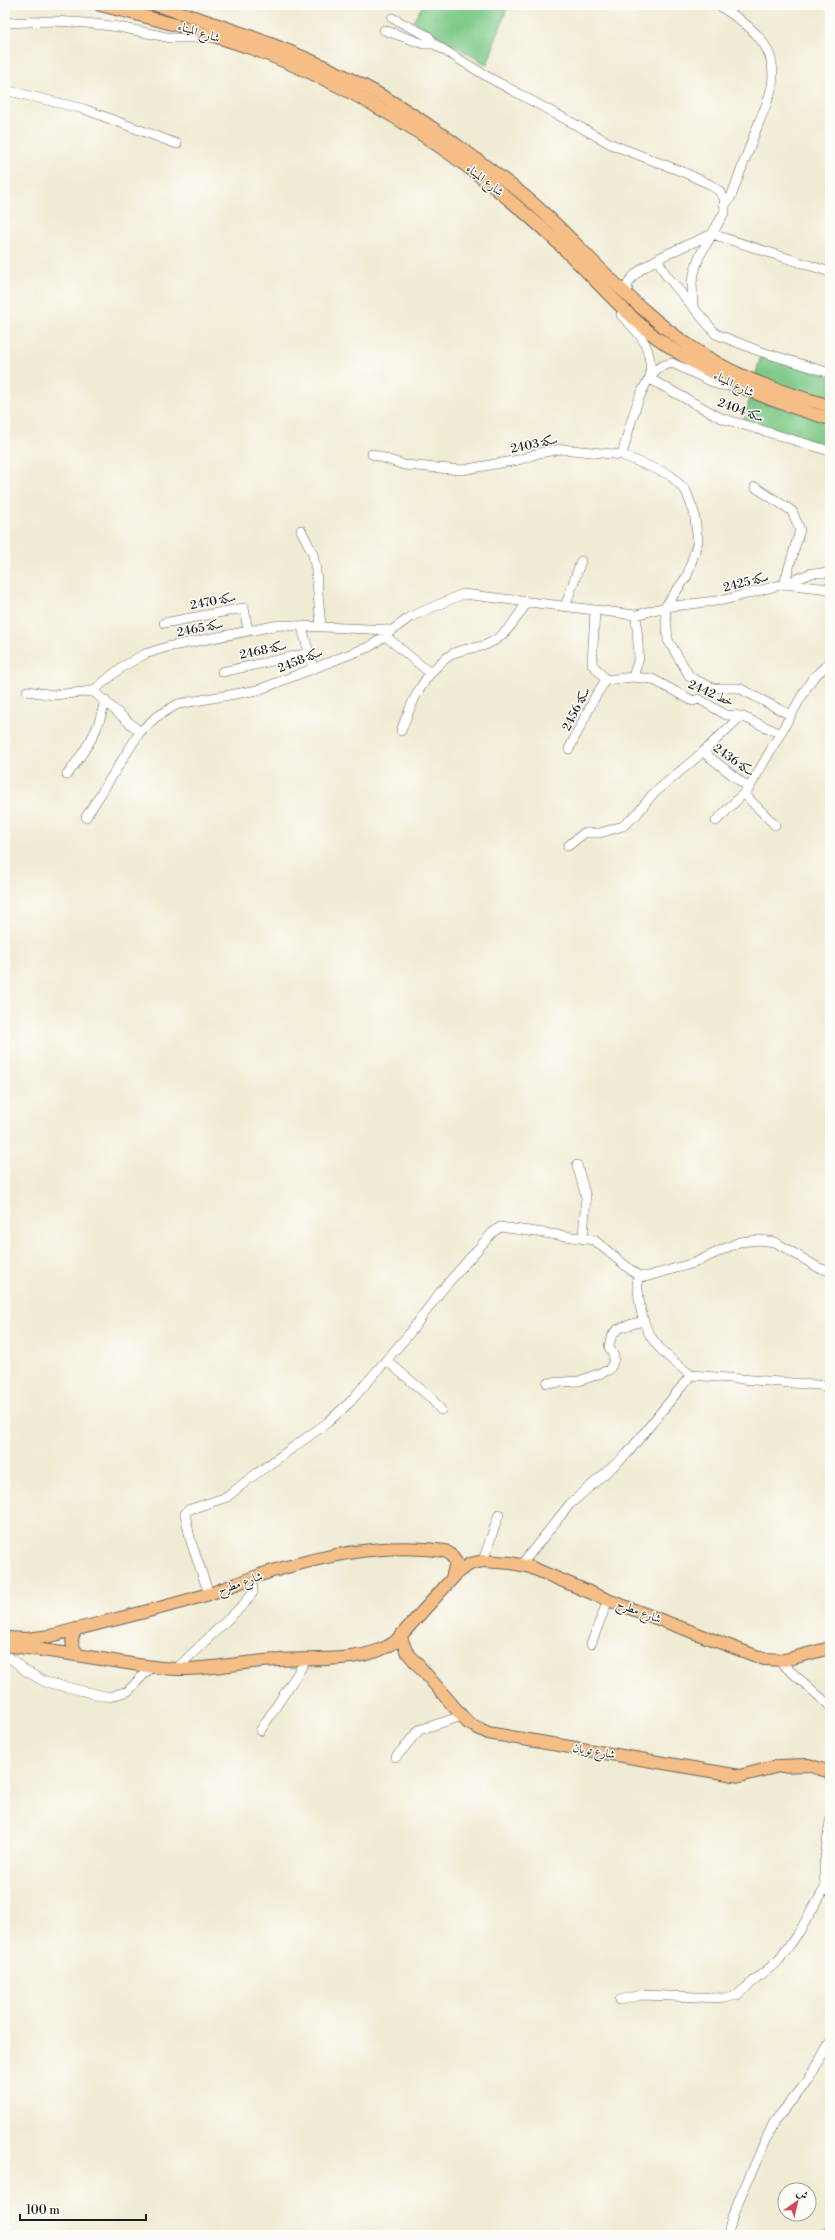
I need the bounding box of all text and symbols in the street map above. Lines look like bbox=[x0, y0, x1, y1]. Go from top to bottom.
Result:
street label: شارع الميناء bbox=[175, 19, 222, 49]
street label: شارع الميناء bbox=[461, 161, 507, 202]
street label: شارع الميناء bbox=[710, 368, 757, 403]
street label: سكة 2404 bbox=[716, 395, 766, 426]
street label: سكة 2403 bbox=[509, 432, 559, 457]
street label: سكة 2425 bbox=[722, 570, 771, 595]
street label: سكة 2470 bbox=[189, 590, 237, 613]
street label: سكة 2465 bbox=[176, 617, 225, 640]
street label: سكة 2468 bbox=[238, 638, 288, 663]
street label: سكة 2458 bbox=[276, 645, 325, 676]
street label: 2442 خط bbox=[686, 677, 736, 710]
street label: سكة 2456 bbox=[559, 685, 594, 734]
street label: سكة 2436 bbox=[710, 741, 757, 780]
street label: شارع مطرح bbox=[216, 1569, 266, 1601]
street label: شارع مطرح bbox=[613, 1596, 663, 1630]
street label: شارع تويان bbox=[571, 1740, 617, 1766]
north arrow bbox=[777, 2182, 817, 2222]
text: ش bbox=[794, 2186, 811, 2203]
scale bar bbox=[20, 2196, 146, 2222]
text: 100 m bbox=[26, 2203, 60, 2218]

